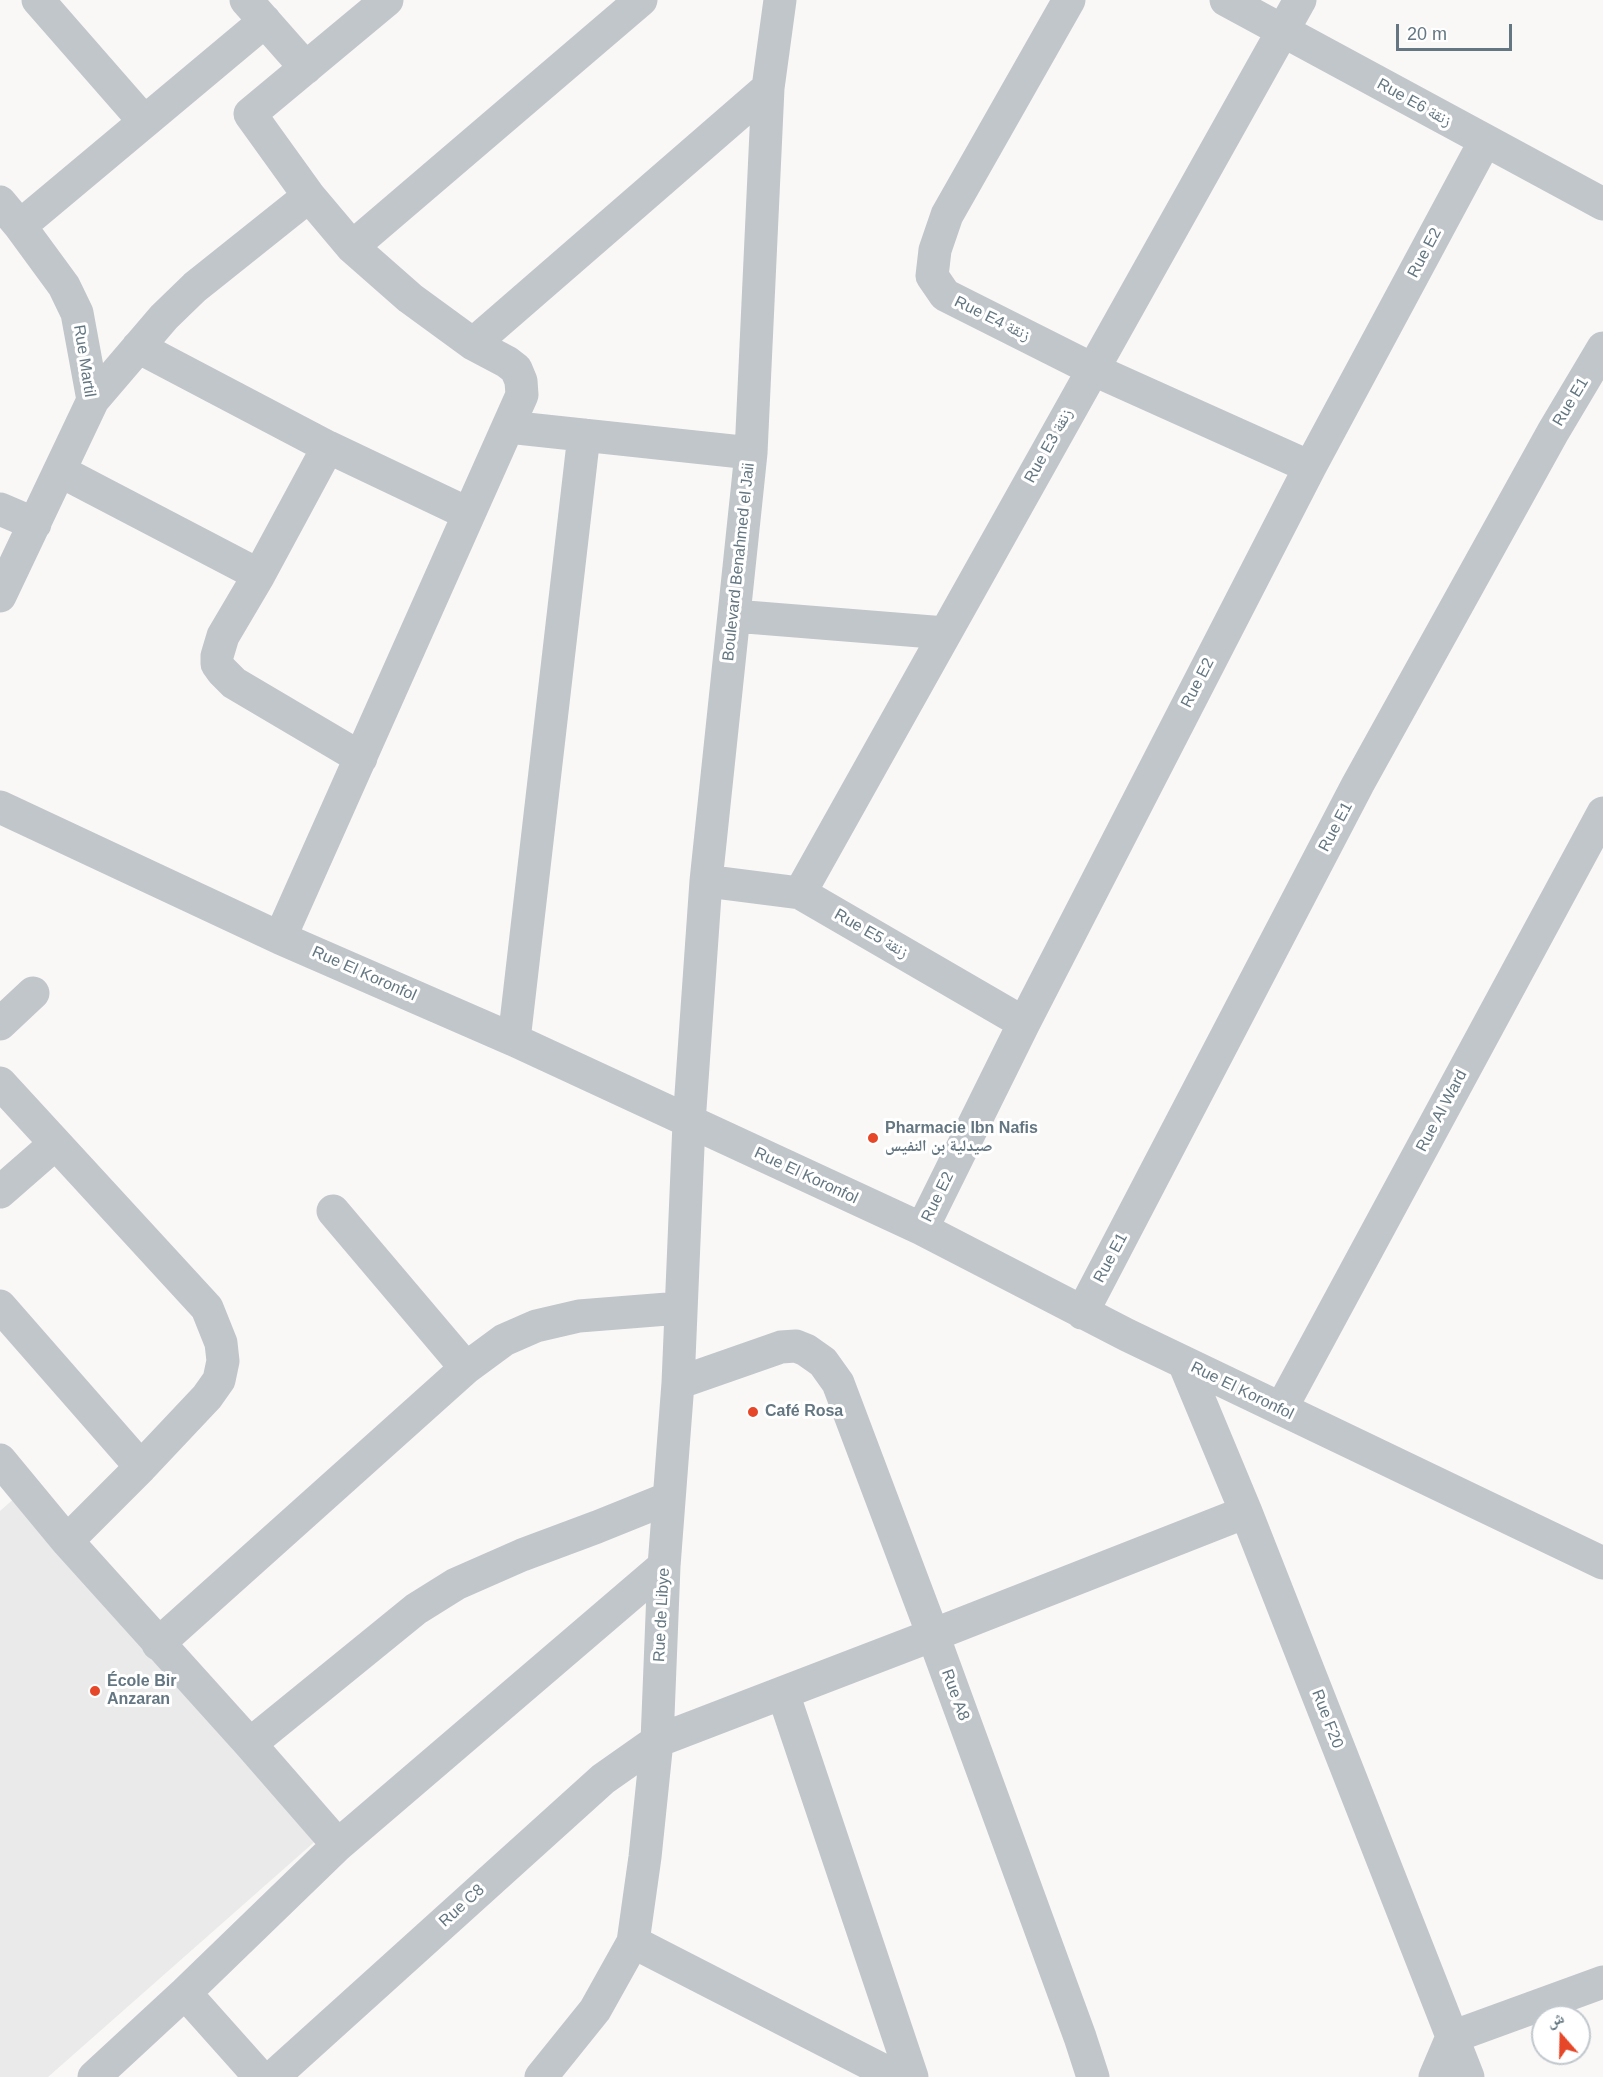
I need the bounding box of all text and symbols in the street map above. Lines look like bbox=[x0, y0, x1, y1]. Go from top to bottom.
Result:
scale bar bbox=[1399, 12, 1514, 50]
text: 20 m bbox=[1407, 24, 1447, 44]
street label: Rue E6 زنقة bbox=[1374, 75, 1454, 131]
street label: Rue E2 bbox=[1404, 225, 1446, 281]
street label: Rue E4 زنقة bbox=[951, 292, 1033, 346]
street label: Rue Martil bbox=[69, 323, 99, 399]
street label: Rue E1 bbox=[1549, 374, 1593, 430]
street label: Rue E3 زنقة bbox=[1021, 406, 1077, 486]
street label: Boulevard Benahmed el Jaii bbox=[719, 462, 759, 662]
street label: Rue E2 bbox=[1177, 655, 1219, 711]
street label: Rue E1 bbox=[1315, 799, 1357, 855]
street label: Rue E5 زنقة bbox=[831, 905, 911, 963]
street label: Rue El Koronfol bbox=[309, 942, 419, 1006]
street label: Rue Al Ward bbox=[1412, 1067, 1472, 1155]
place label: Pharmacie Ibn Nafis صيدلية بن النفيس bbox=[885, 1119, 1038, 1157]
marker: Pharmacie Ibn Nafis صيدلية بن النفيس bbox=[866, 1131, 880, 1145]
street label: Rue El Koronfol bbox=[751, 1144, 861, 1208]
street label: Rue E2 bbox=[918, 1169, 958, 1225]
street label: Rue E1 bbox=[1090, 1230, 1132, 1286]
street label: Rue El Koronfol bbox=[1187, 1358, 1297, 1424]
place label: Café Rosa bbox=[765, 1402, 843, 1422]
marker: Café Rosa bbox=[746, 1405, 760, 1419]
street label: Rue de Libye bbox=[650, 1567, 674, 1663]
street label: Rue A8 bbox=[937, 1667, 973, 1723]
place label: École Bir Anzaran bbox=[107, 1672, 176, 1710]
marker: École Bir Anzaran bbox=[88, 1684, 102, 1698]
street label: Rue F20 bbox=[1307, 1687, 1347, 1751]
street label: Rue C8 bbox=[435, 1881, 489, 1931]
north arrow bbox=[1531, 2005, 1591, 2065]
text: ش bbox=[1544, 2009, 1566, 2030]

